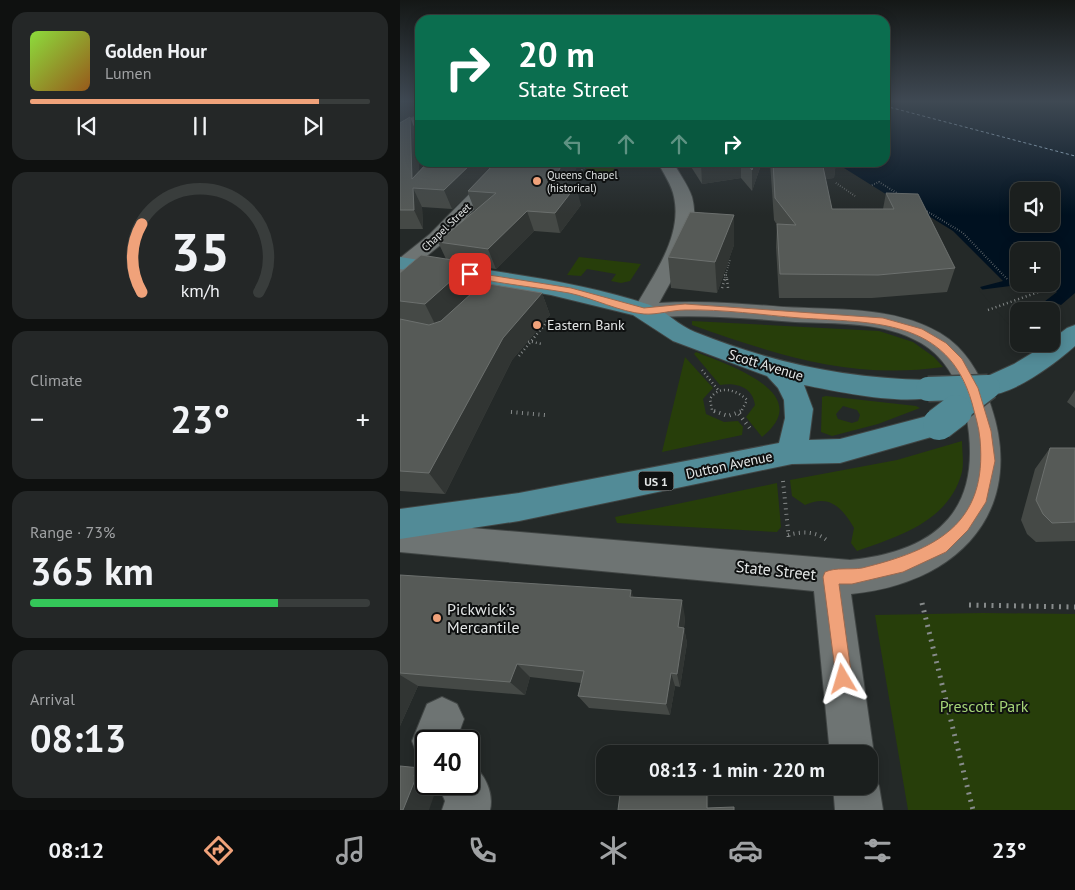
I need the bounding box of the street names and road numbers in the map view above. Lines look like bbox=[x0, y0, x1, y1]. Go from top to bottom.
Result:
street label: Chapel Street bbox=[418, 200, 474, 254]
street label: Scott Avenue bbox=[726, 345, 806, 385]
street label: Dutton Avenue bbox=[684, 447, 774, 483]
road number: US 1 bbox=[638, 472, 674, 491]
street label: State Street bbox=[735, 556, 818, 584]

